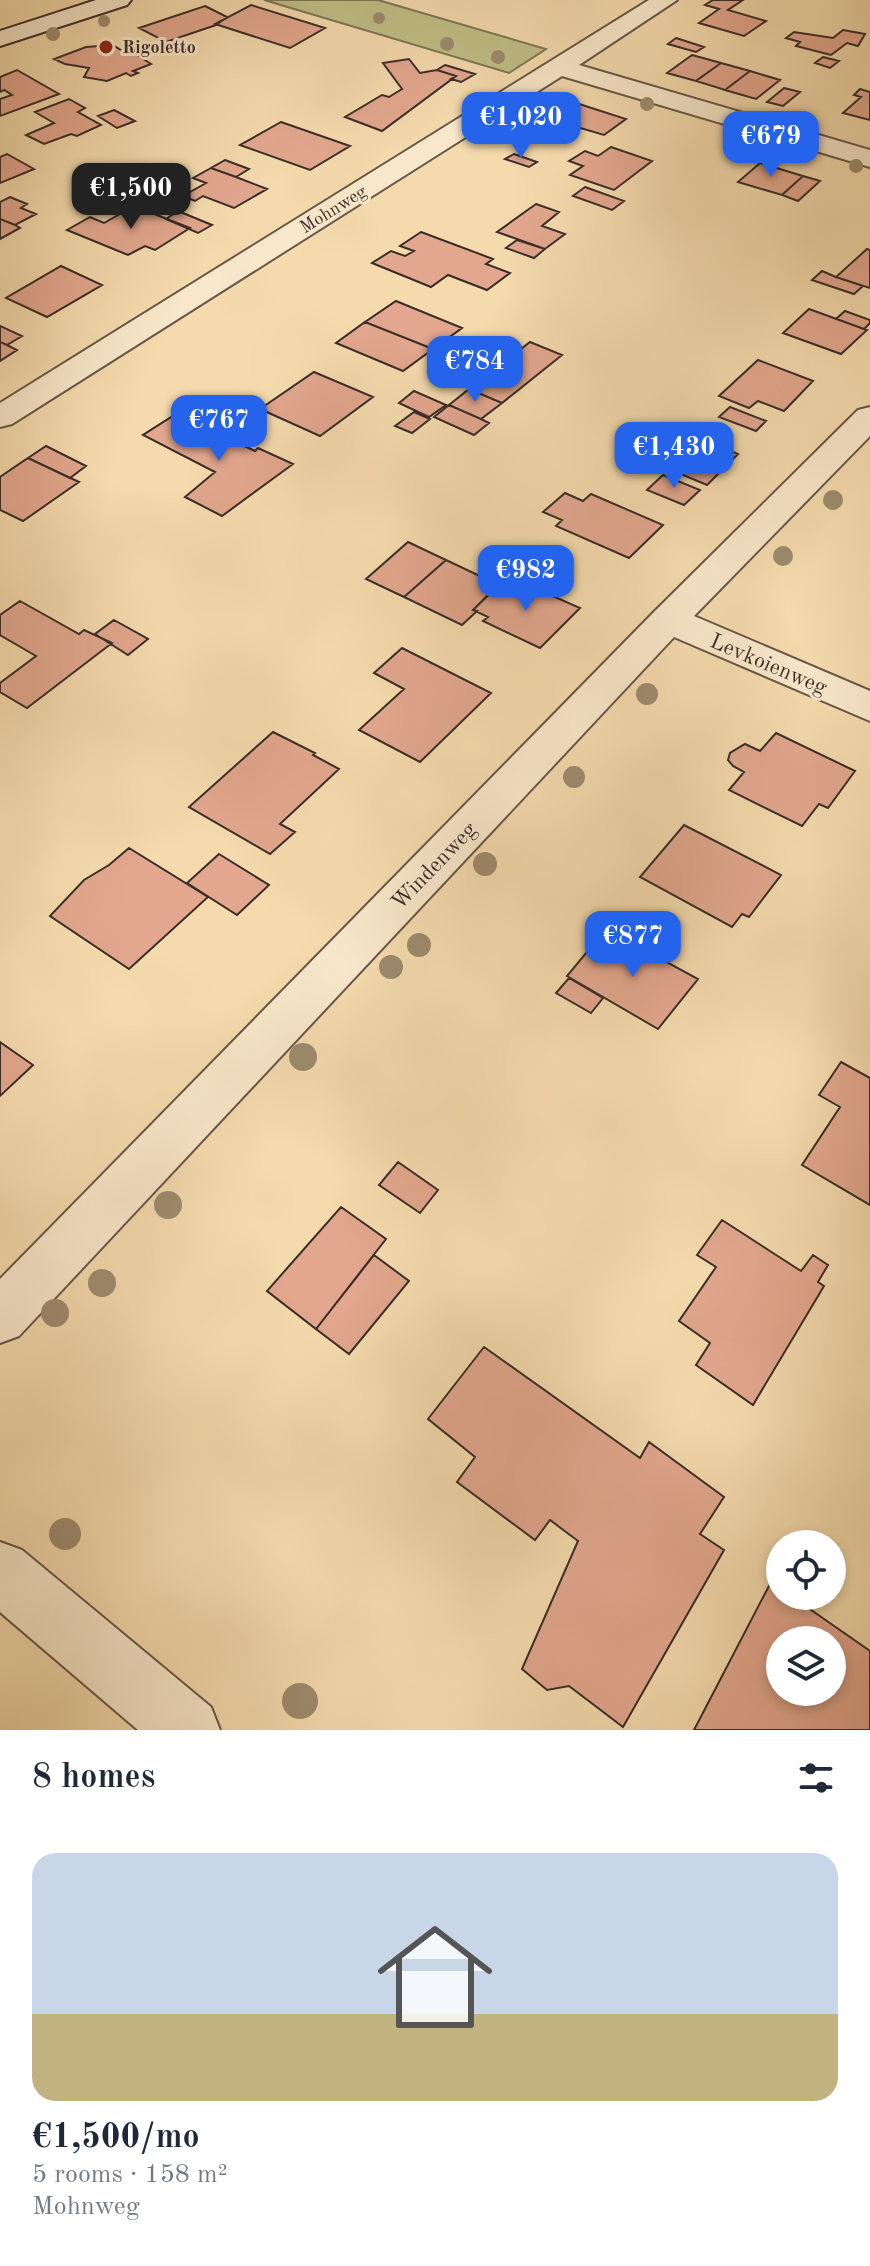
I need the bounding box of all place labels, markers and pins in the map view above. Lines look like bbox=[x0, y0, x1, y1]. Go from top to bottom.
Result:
marker: Rigoletto bbox=[97, 38, 115, 56]
place label: Rigoletto bbox=[122, 39, 196, 57]
pin: €1,020 bbox=[456, 92, 586, 160]
pin: €679 bbox=[724, 111, 818, 179]
pin: €1,500 bbox=[66, 163, 196, 231]
pin: €784 bbox=[428, 336, 522, 404]
pin: €767 bbox=[172, 395, 266, 463]
pin: €1,430 bbox=[609, 422, 739, 490]
pin: €982 bbox=[479, 545, 573, 613]
pin: €877 bbox=[586, 911, 680, 979]

